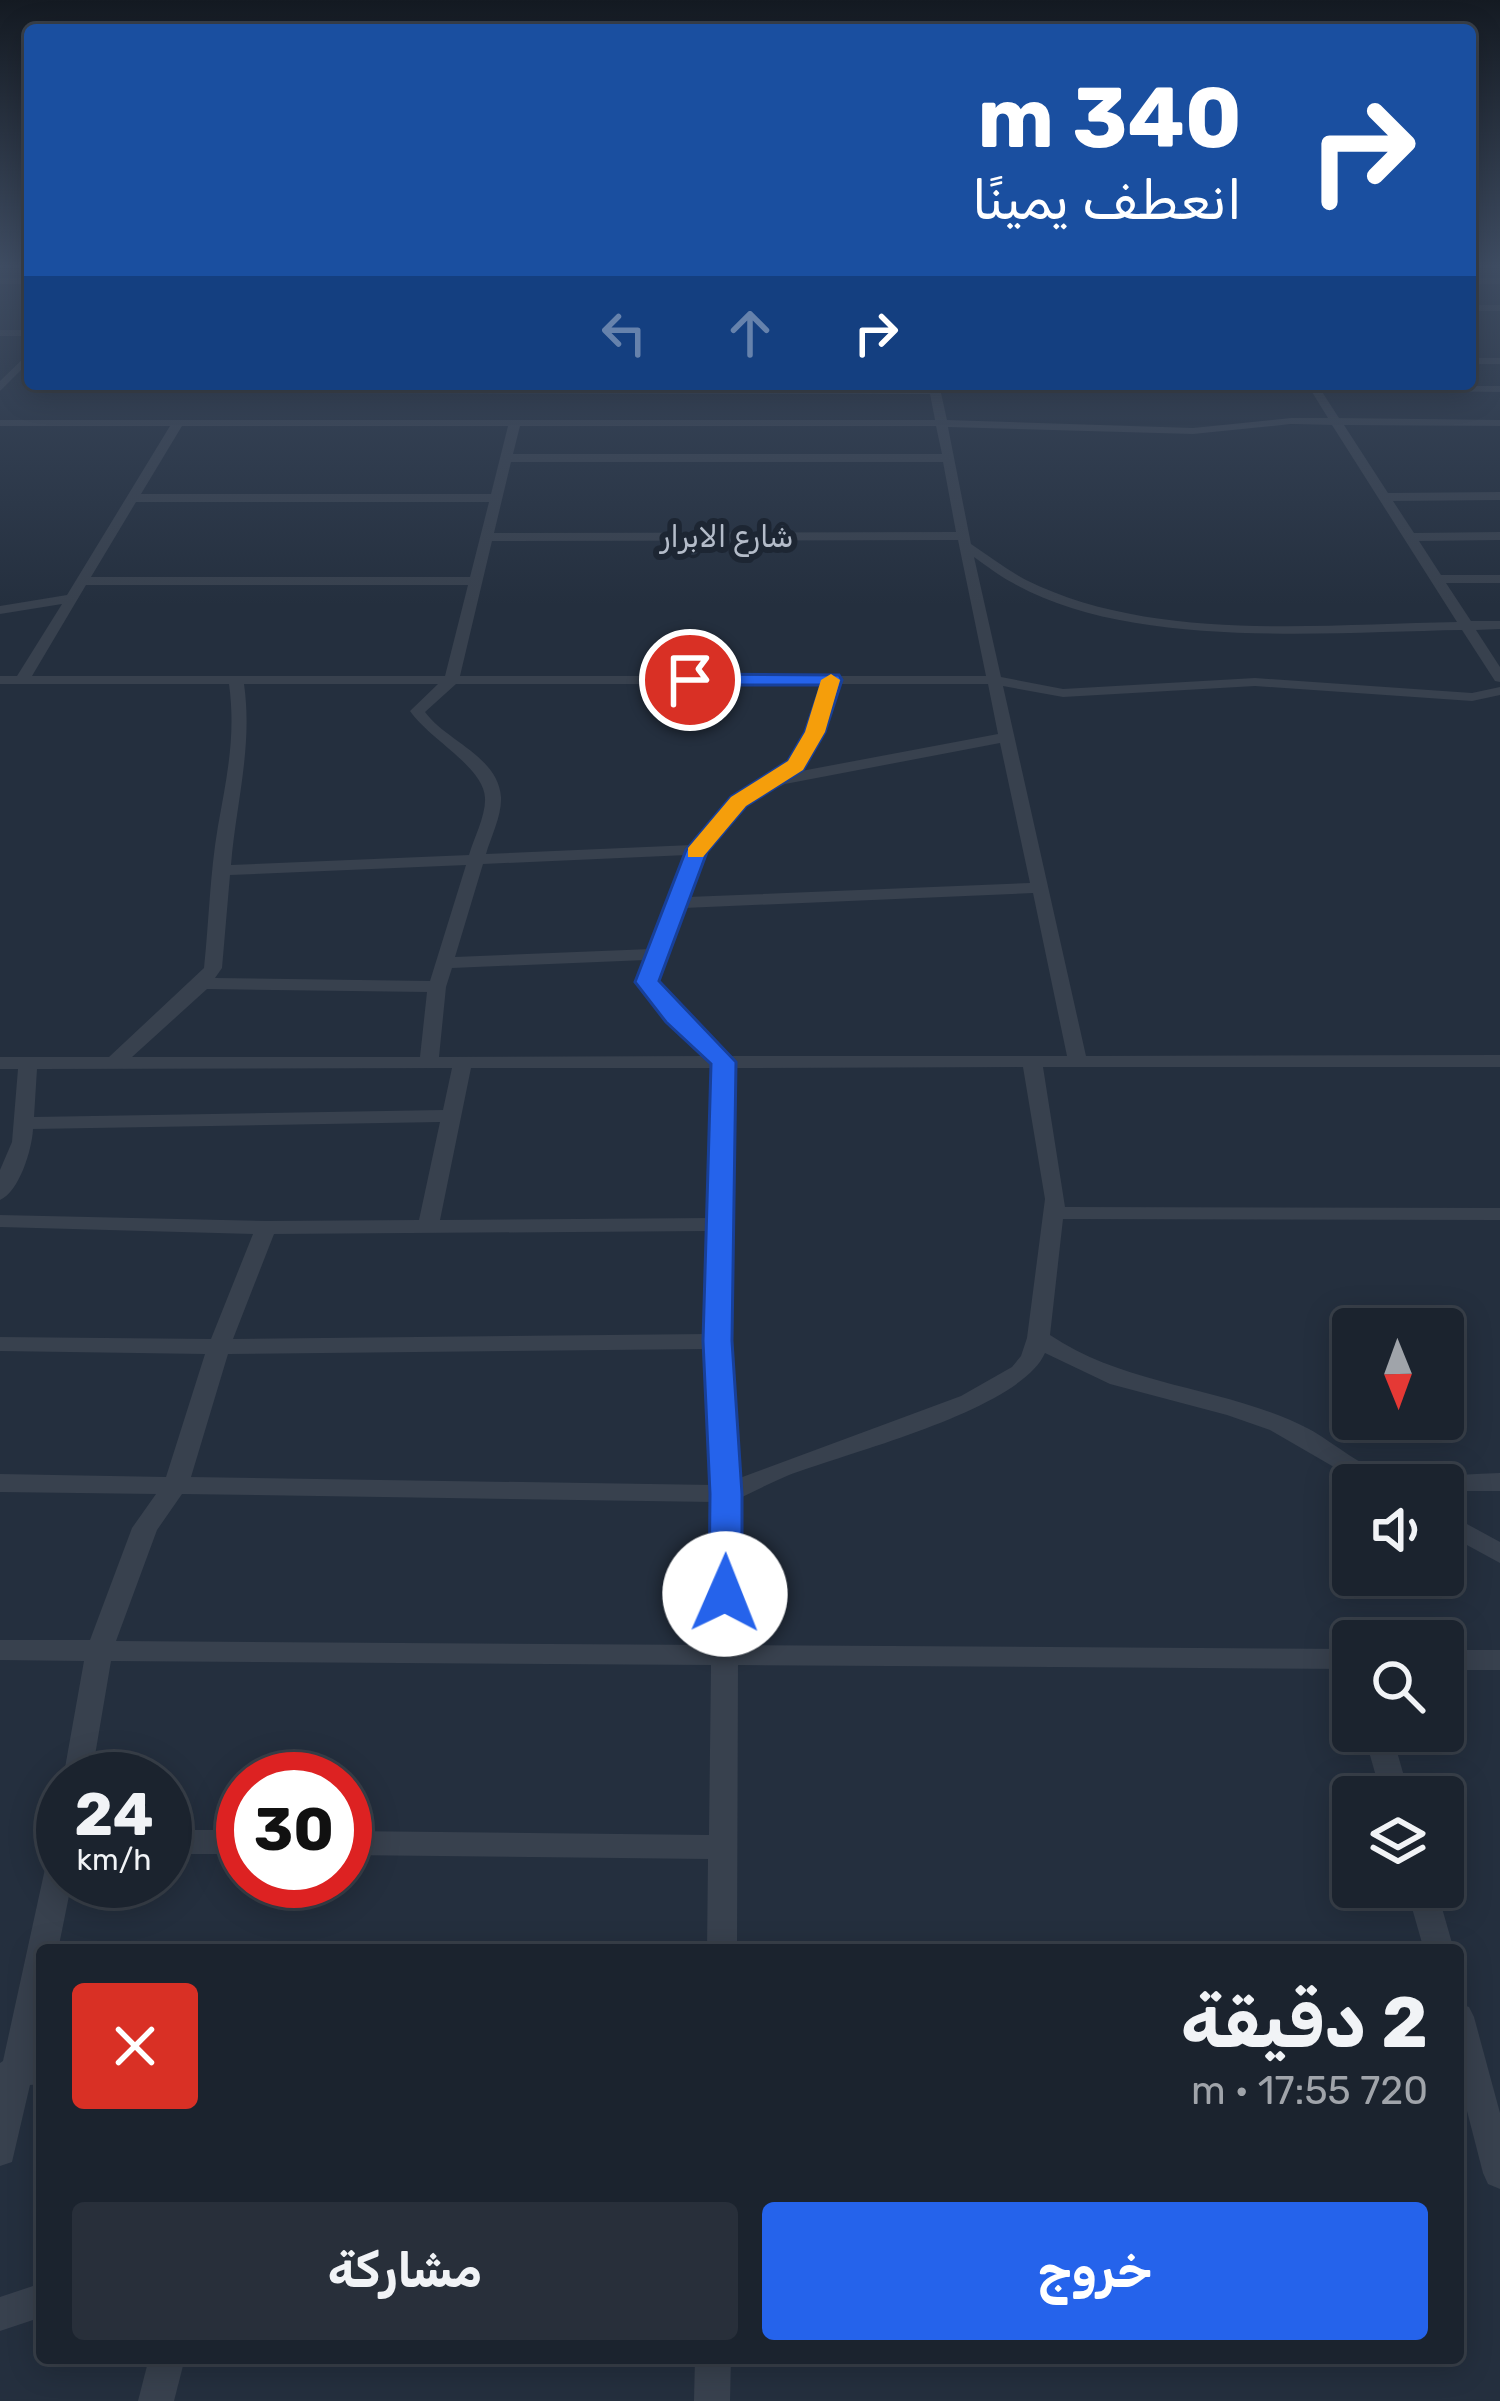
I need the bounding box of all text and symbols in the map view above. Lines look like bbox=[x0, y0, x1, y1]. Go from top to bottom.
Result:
text: 340 m bbox=[977, 68, 1242, 168]
icon: right bbox=[1284, 72, 1440, 228]
text: انعطف يمينًا bbox=[972, 169, 1242, 233]
icon: left bbox=[591, 300, 657, 366]
icon: ahead bbox=[717, 300, 783, 366]
icon: right bbox=[843, 300, 909, 366]
street label: شارع الابرار bbox=[658, 519, 794, 557]
pin bbox=[639, 629, 741, 731]
icon: arrive bbox=[657, 647, 723, 713]
north arrow bbox=[1332, 1308, 1464, 1440]
map controls bbox=[1332, 1308, 1464, 1908]
button: sound bbox=[1332, 1464, 1464, 1596]
position arrow bbox=[662, 1531, 788, 1657]
button: search bbox=[1332, 1620, 1464, 1752]
speed limit sign: 30 bbox=[216, 1752, 372, 1908]
button: layers bbox=[1332, 1776, 1464, 1908]
text: 24 bbox=[74, 1779, 154, 1850]
text: km/h bbox=[77, 1842, 151, 1878]
text: 2 دقيقة bbox=[1181, 1980, 1428, 2065]
button: close bbox=[72, 1983, 198, 2109]
text: 720 m · 17:55 bbox=[1191, 2068, 1428, 2114]
button: مشاركة bbox=[72, 2202, 738, 2340]
button: خروج bbox=[762, 2202, 1428, 2340]

